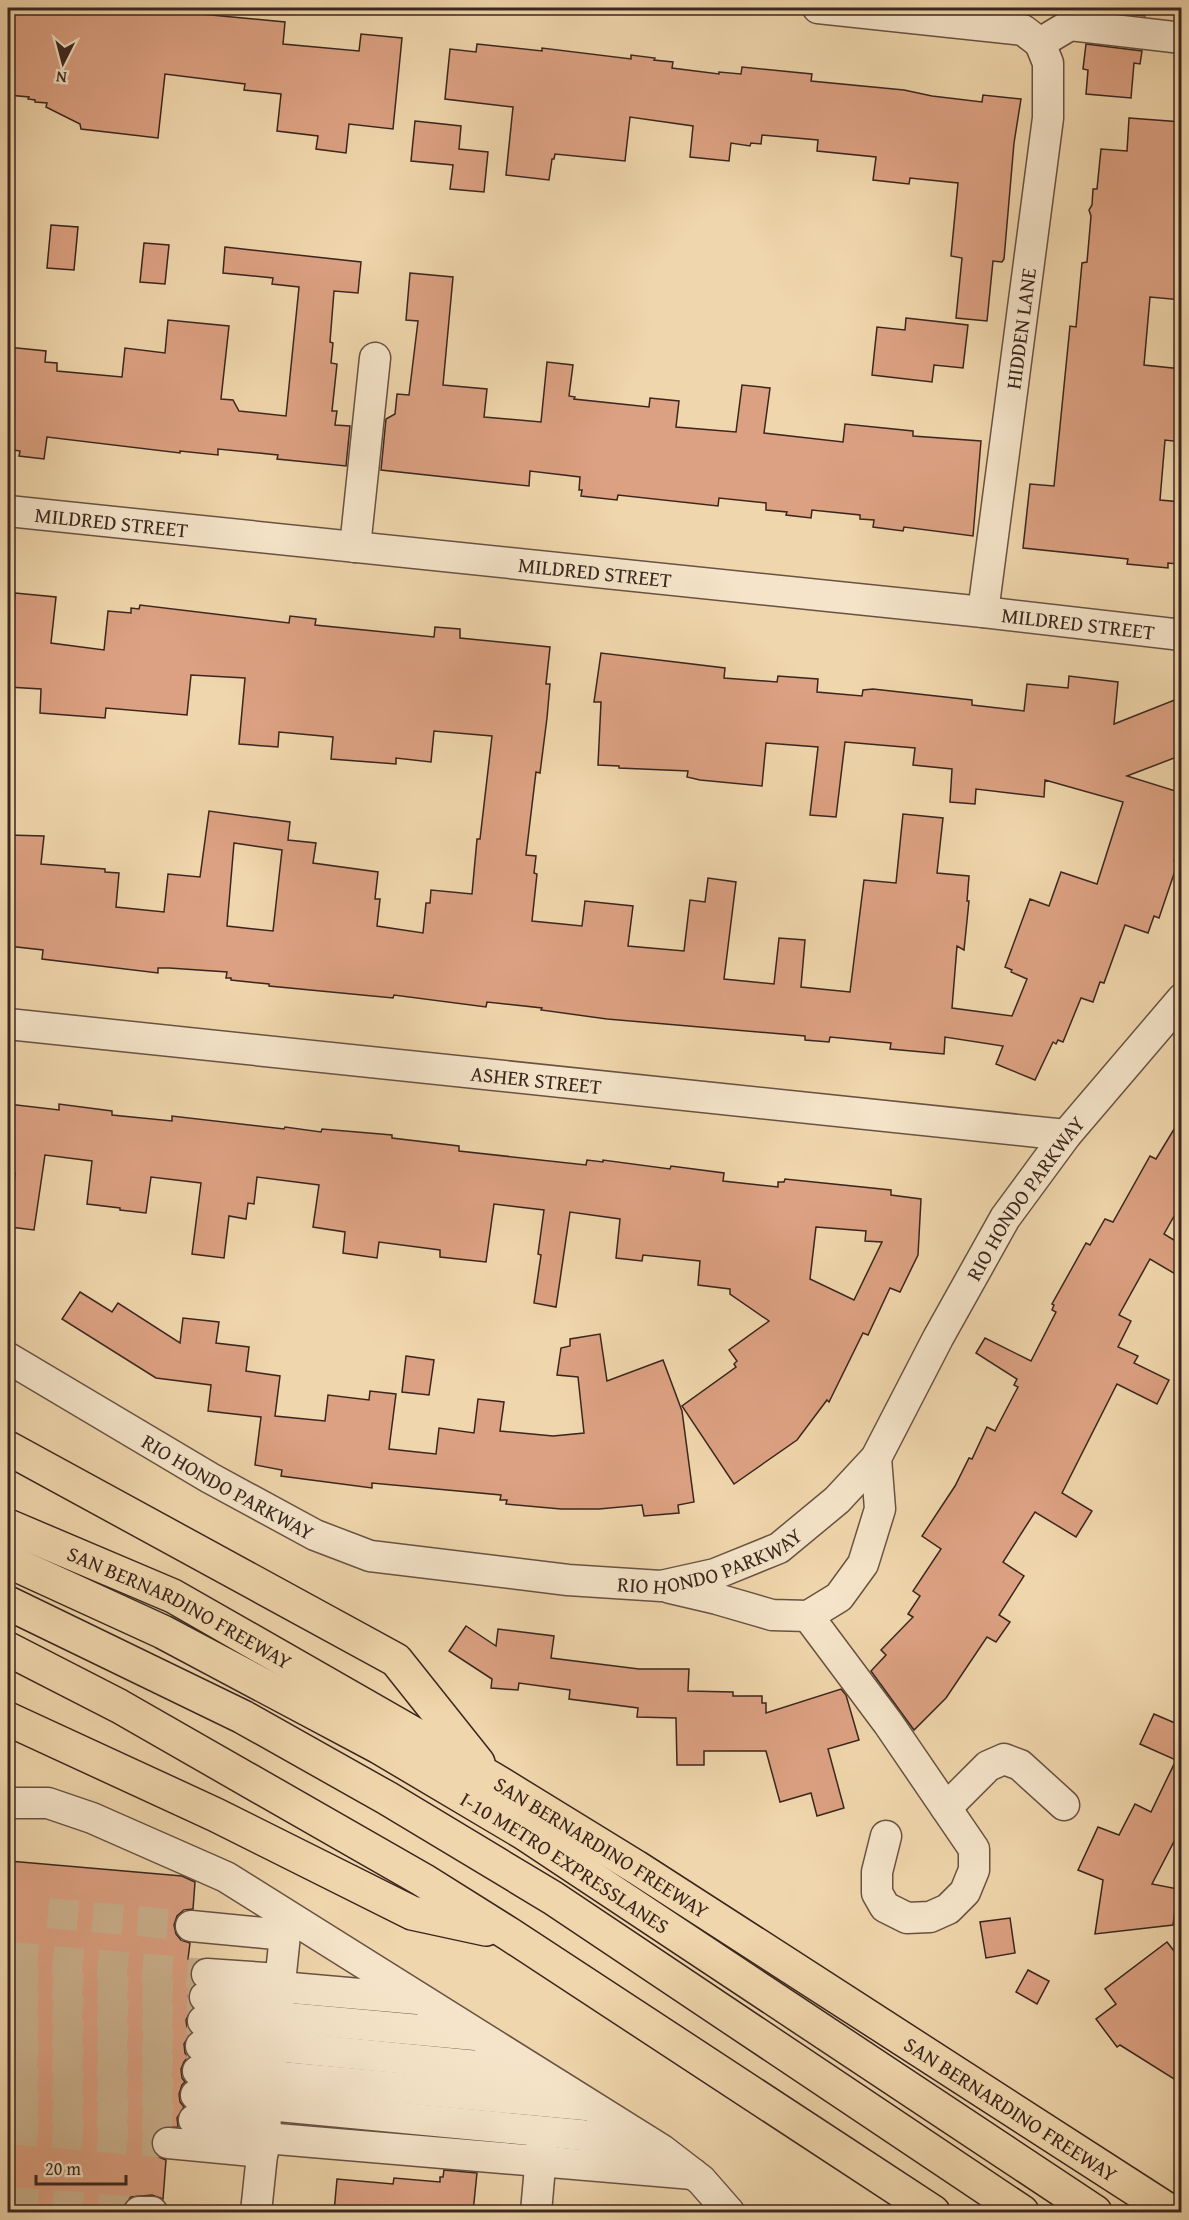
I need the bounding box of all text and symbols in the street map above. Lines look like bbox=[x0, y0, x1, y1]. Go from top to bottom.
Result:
north arrow bbox=[33, 33, 93, 93]
text: N bbox=[55, 65, 68, 90]
street label: HIDDEN LANE bbox=[997, 265, 1044, 391]
street label: MILDRED STREET bbox=[33, 498, 190, 545]
street label: MILDRED STREET bbox=[517, 548, 673, 595]
street label: MILDRED STREET bbox=[1000, 599, 1157, 647]
street label: ASHER STREET bbox=[469, 1057, 603, 1102]
street label: RIO HONDO PARKWAY bbox=[958, 1108, 1092, 1286]
street label: RIO HONDO PARKWAY bbox=[136, 1425, 320, 1548]
street label: RIO HONDO PARKWAY bbox=[616, 1520, 809, 1602]
street label: SAN BERNARDINO FREEWAY bbox=[63, 1537, 298, 1677]
street label: SAN BERNARDINO FREEWAY bbox=[488, 1768, 716, 1926]
street label: I-10 METRO EXPRESSLANES bbox=[455, 1783, 676, 1941]
street label: SAN BERNARDINO FREEWAY bbox=[898, 2029, 1124, 2189]
scale bar bbox=[36, 2148, 126, 2186]
text: 20 m bbox=[45, 2155, 81, 2182]

